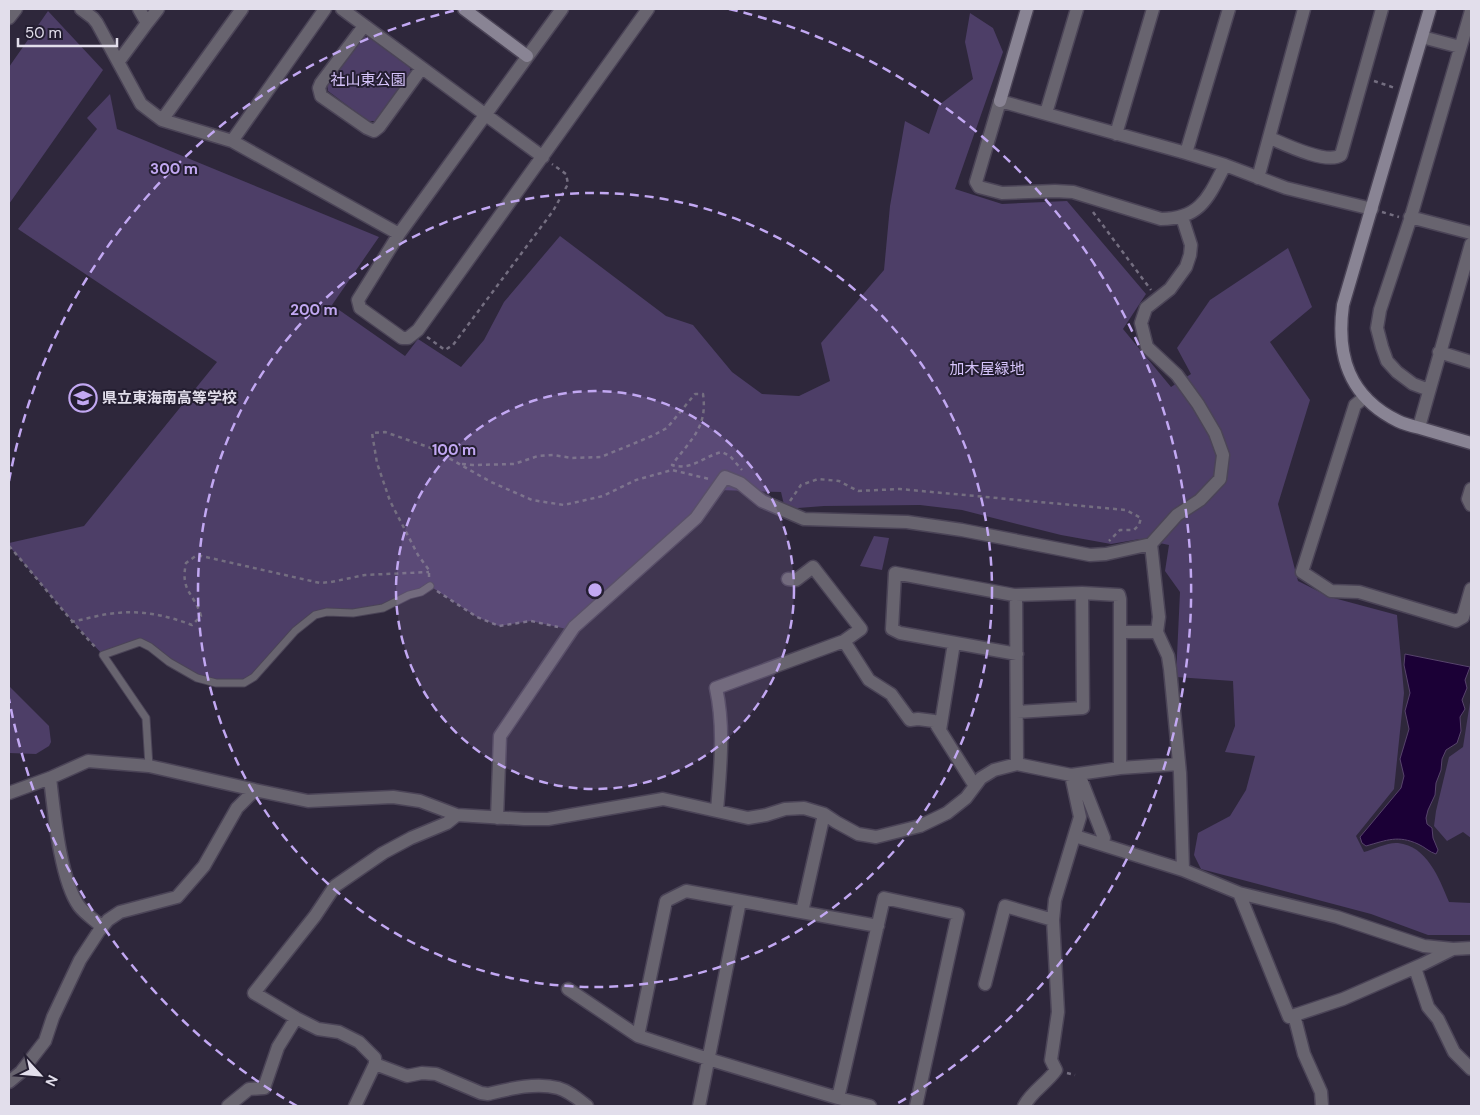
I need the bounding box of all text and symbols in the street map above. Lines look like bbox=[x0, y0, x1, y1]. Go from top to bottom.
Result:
scale bar bbox=[18, 15, 116, 47]
text: 50 m bbox=[25, 23, 62, 43]
park label: 社山東公園 bbox=[330, 70, 406, 90]
text: 300 m bbox=[150, 159, 198, 179]
text: 200 m bbox=[290, 300, 338, 320]
park label: 加木屋緑地 bbox=[949, 359, 1025, 379]
school or university icon: 県立東海南高等学校 bbox=[68, 383, 98, 413]
place label: 県立東海南高等学校 bbox=[102, 388, 237, 408]
text: 100 m bbox=[432, 440, 476, 460]
centre of rings bbox=[586, 581, 604, 599]
north arrow bbox=[15, 1050, 65, 1100]
text: N bbox=[41, 1072, 62, 1089]

